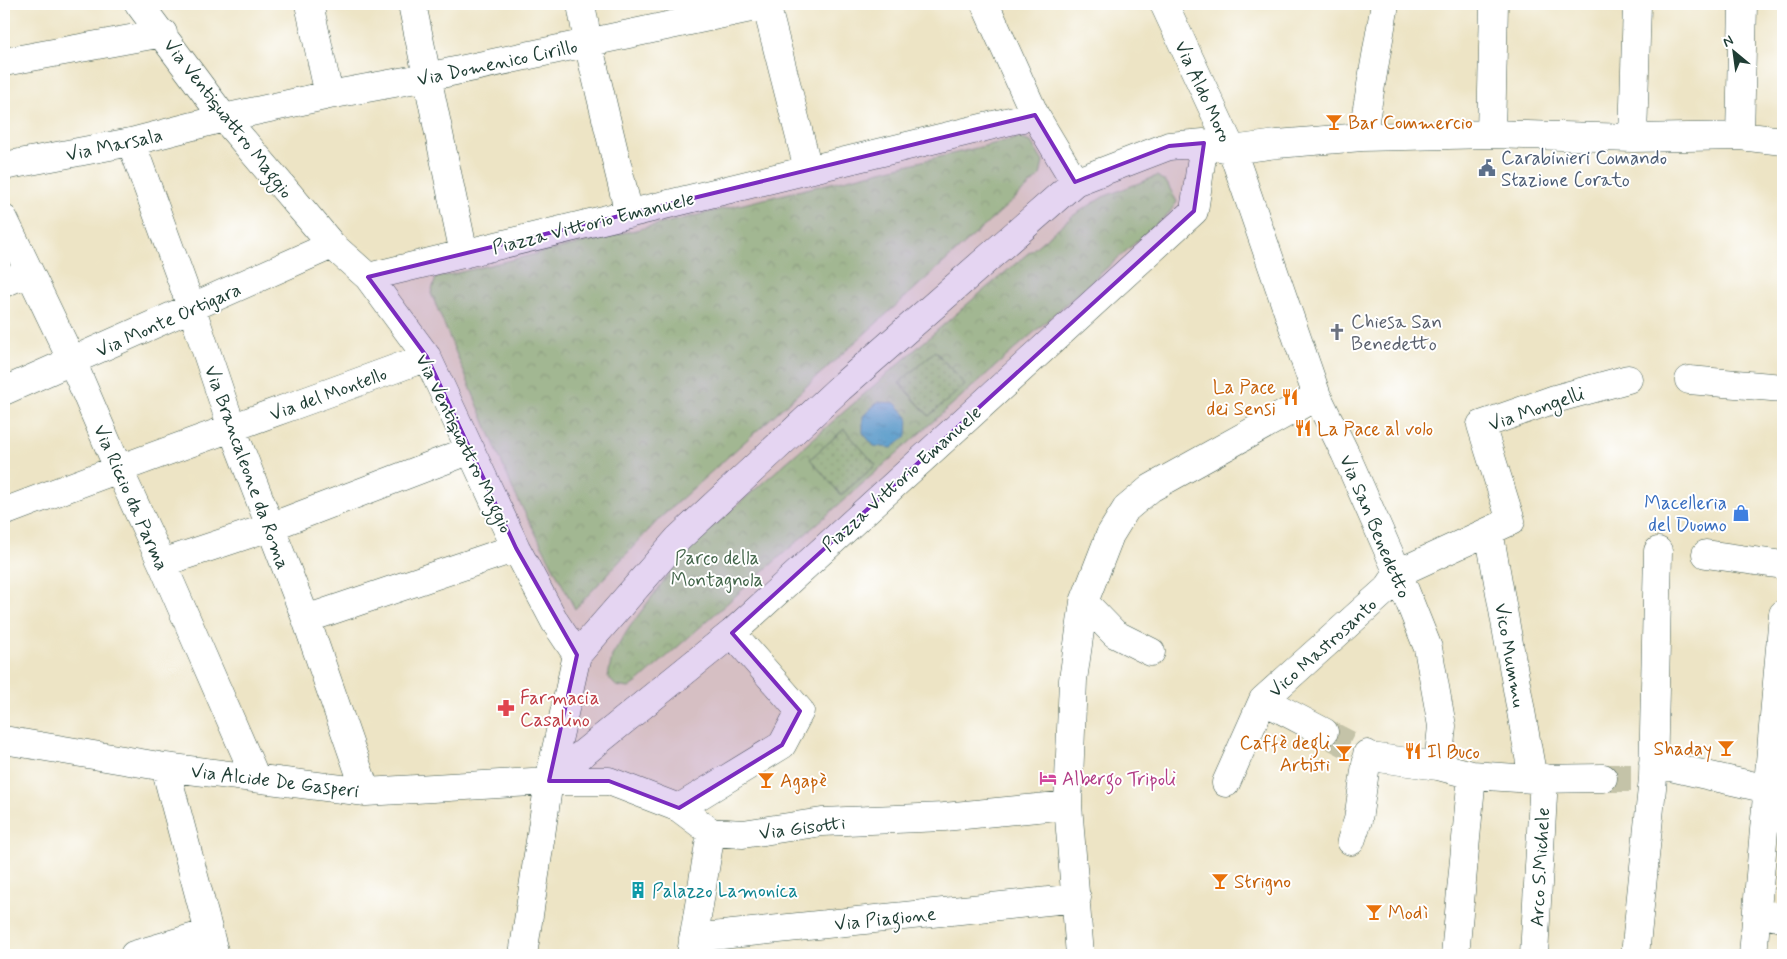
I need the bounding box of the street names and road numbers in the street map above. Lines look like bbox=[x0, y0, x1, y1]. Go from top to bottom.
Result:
street label: Via Ventiquattro Maggio bbox=[155, 34, 298, 206]
street label: Via Domenico Cirillo bbox=[415, 34, 580, 93]
street label: Via Aldo Moro bbox=[1168, 37, 1237, 146]
street label: Via Marsala bbox=[64, 123, 165, 168]
street label: Piazza Vittorio Emanuele bbox=[490, 186, 697, 261]
street label: Via Monte Ortigara bbox=[92, 277, 245, 364]
street label: Via Ventiquattro Maggio bbox=[407, 350, 518, 539]
street label: Via Brancaleone da Roma bbox=[198, 362, 295, 573]
street label: Via del Montello bbox=[266, 362, 391, 427]
street label: Via Mongelli bbox=[1485, 381, 1589, 439]
street label: Piazza Vittorio Emanuele bbox=[817, 400, 987, 558]
street label: Via Riccio da Parma bbox=[87, 421, 174, 575]
street label: Via San Benedetto bbox=[1333, 451, 1416, 602]
street label: Vico Mastrosanto bbox=[1263, 593, 1383, 704]
street label: Vico Mummu bbox=[1488, 601, 1531, 709]
street label: Via Alcide De Gasperi bbox=[189, 759, 360, 804]
street label: Arco S.Michele bbox=[1525, 807, 1556, 927]
street label: Via Gisotti bbox=[757, 811, 847, 846]
street label: Via Piagione bbox=[833, 902, 938, 940]

